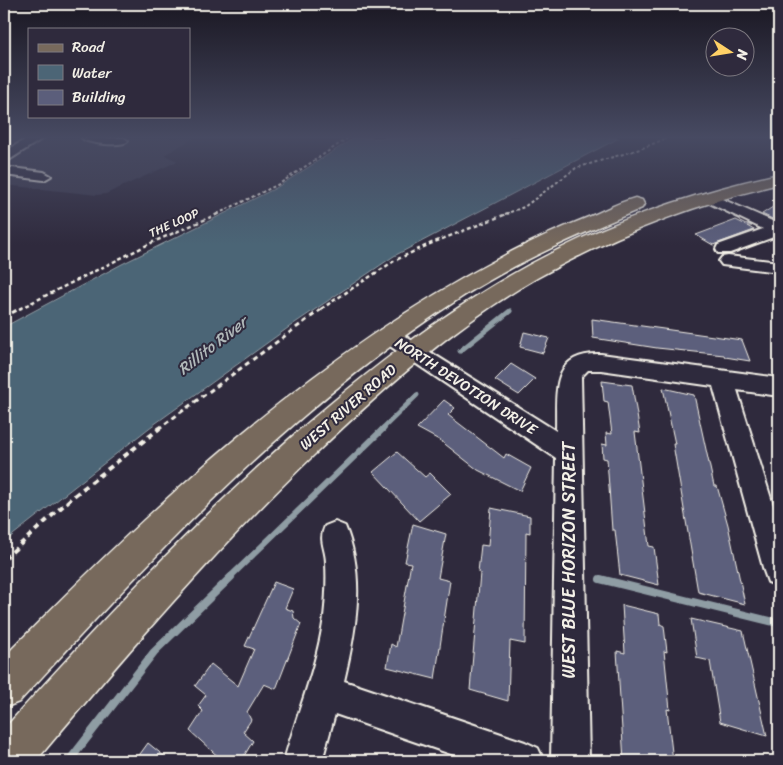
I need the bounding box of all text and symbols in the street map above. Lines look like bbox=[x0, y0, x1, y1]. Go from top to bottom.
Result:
legend bbox=[28, 28, 190, 118]
north arrow bbox=[706, 28, 756, 78]
text: Road bbox=[72, 34, 105, 60]
text: N bbox=[729, 46, 756, 62]
text: Water bbox=[72, 60, 112, 86]
text: Building bbox=[72, 84, 126, 110]
street label: THE LOOP bbox=[145, 202, 203, 244]
water label: Rillito River bbox=[171, 306, 256, 382]
street label: NORTH DEVOTION DRIVE bbox=[390, 330, 544, 443]
street label: WEST RIVER ROAD bbox=[293, 357, 403, 457]
street label: WEST BLUE HORIZON STREET bbox=[553, 441, 585, 678]

